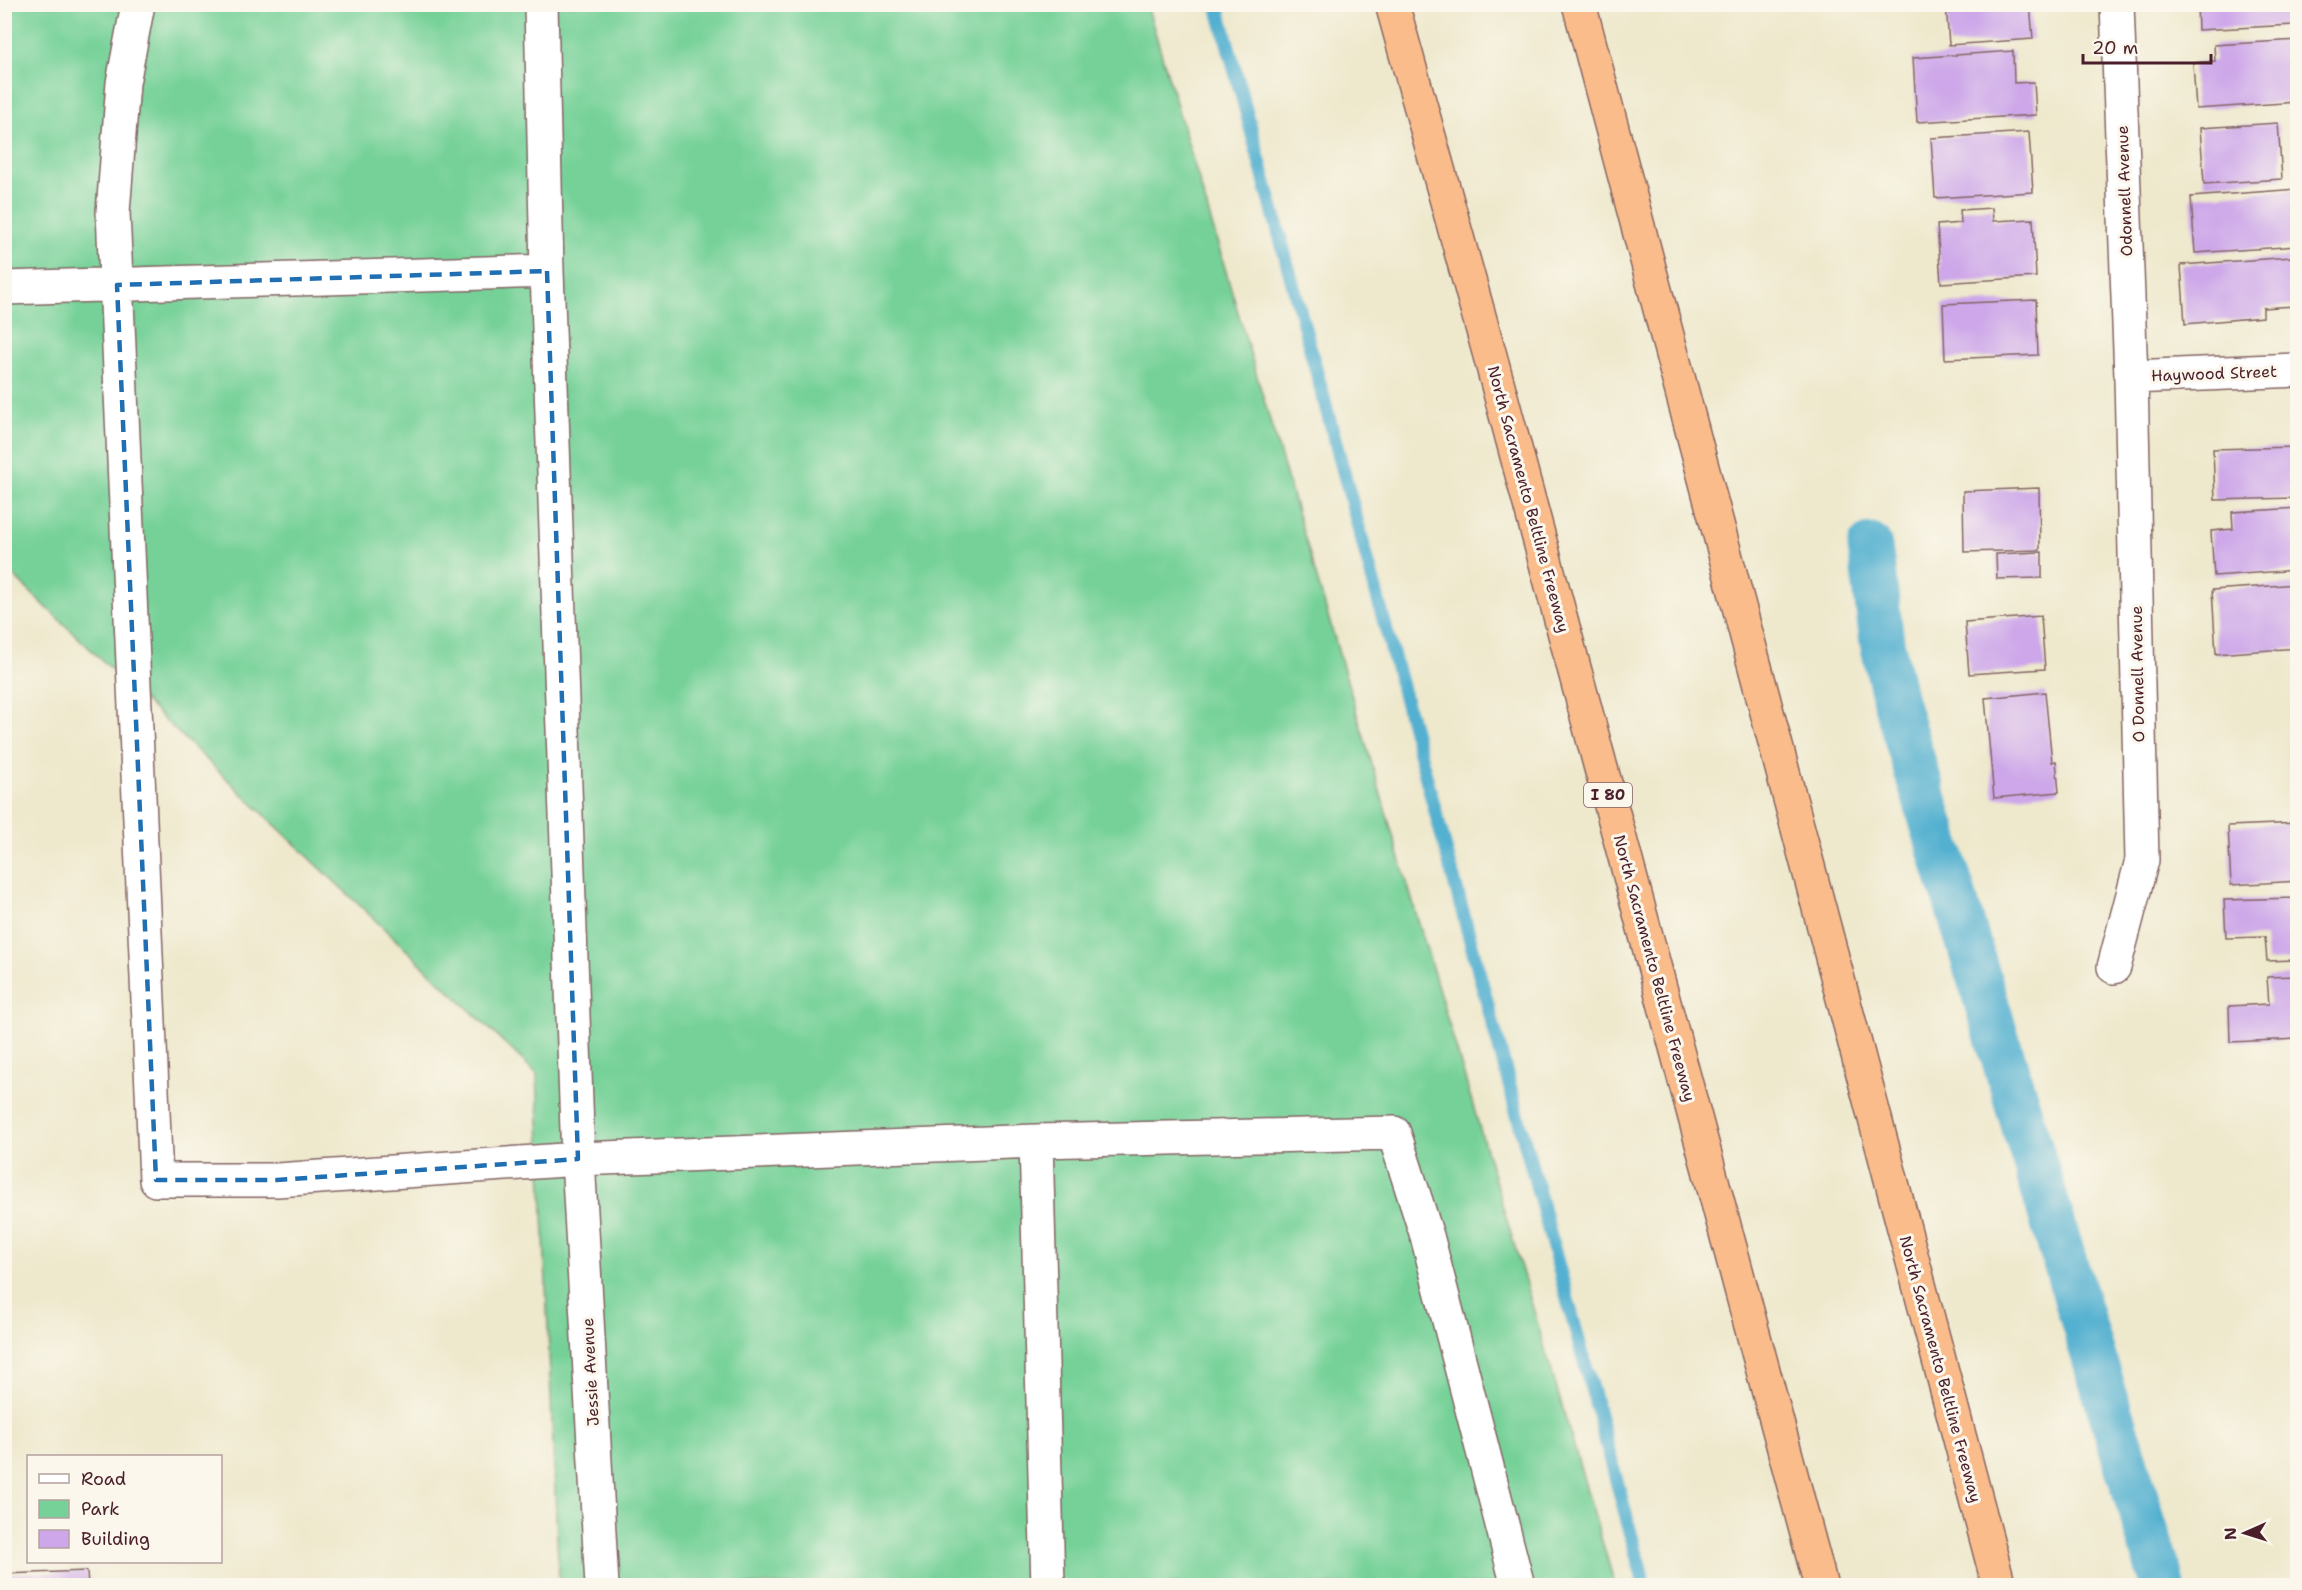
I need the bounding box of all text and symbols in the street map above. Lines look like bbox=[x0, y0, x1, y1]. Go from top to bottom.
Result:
scale bar bbox=[2083, 27, 2210, 65]
text: 20 m bbox=[2092, 36, 2138, 60]
street label: Odonnell Avenue bbox=[2112, 125, 2137, 257]
street label: Haywood Street bbox=[2151, 361, 2277, 386]
street label: North Sacramento Beltline Freeway bbox=[1483, 363, 1574, 635]
street label: O Donnell Avenue bbox=[2126, 605, 2149, 743]
road number: I 80 bbox=[1584, 783, 1632, 807]
street label: North Sacramento Beltline Freeway bbox=[1609, 832, 1700, 1104]
street label: North Sacramento Beltline Freeway bbox=[1895, 1233, 1986, 1505]
street label: Jessie Avenue bbox=[577, 1317, 604, 1427]
legend bbox=[27, 1455, 222, 1563]
text: Road bbox=[81, 1467, 126, 1491]
text: Park bbox=[81, 1497, 120, 1521]
north arrow bbox=[2215, 1503, 2275, 1563]
text: Building bbox=[81, 1527, 150, 1551]
text: N bbox=[2220, 1527, 2241, 1541]

